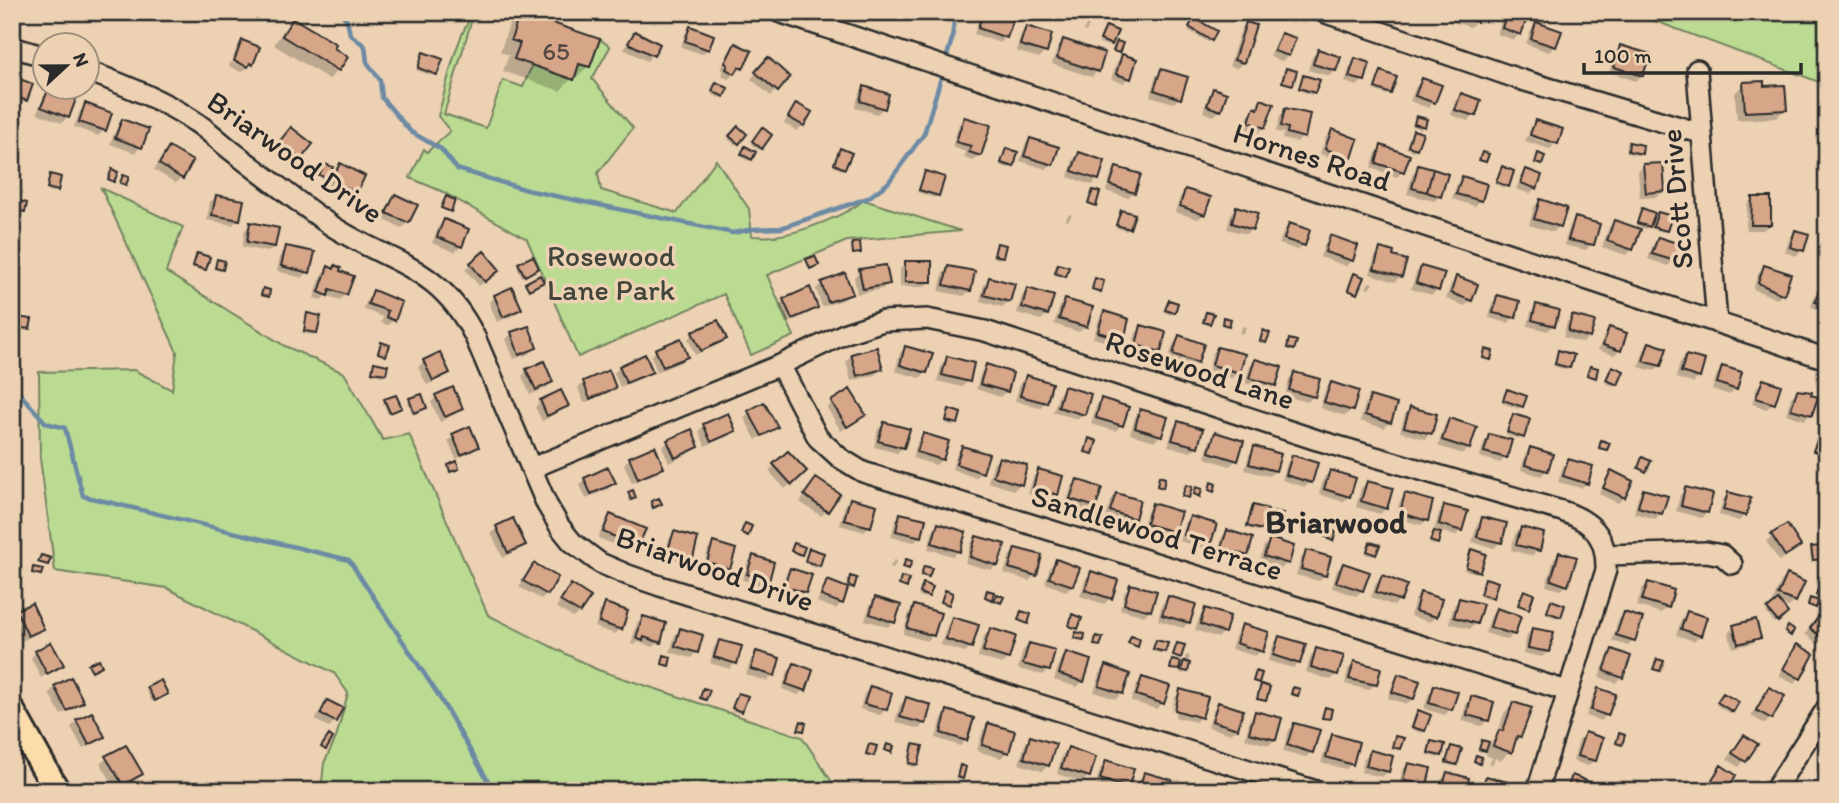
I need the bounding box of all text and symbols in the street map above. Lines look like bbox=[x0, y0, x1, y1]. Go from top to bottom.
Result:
north arrow bbox=[32, 32, 102, 102]
scale bar bbox=[1584, 32, 1800, 76]
house number: 65 bbox=[542, 35, 570, 67]
text: 100 m bbox=[1594, 43, 1652, 68]
text: N bbox=[68, 50, 94, 70]
street label: Briarwood Drive bbox=[200, 82, 391, 231]
street label: Hornes Road bbox=[1228, 114, 1396, 200]
street label: Scott Drive bbox=[1652, 127, 1701, 271]
park label: Rosewood Lane Park bbox=[547, 237, 676, 308]
street label: Rosewood Lane bbox=[1101, 322, 1299, 417]
street label: Sandlewood Terrace bbox=[1027, 477, 1287, 588]
district label: Briarwood bbox=[1265, 503, 1407, 541]
street label: Briarwood Drive bbox=[611, 517, 819, 620]

